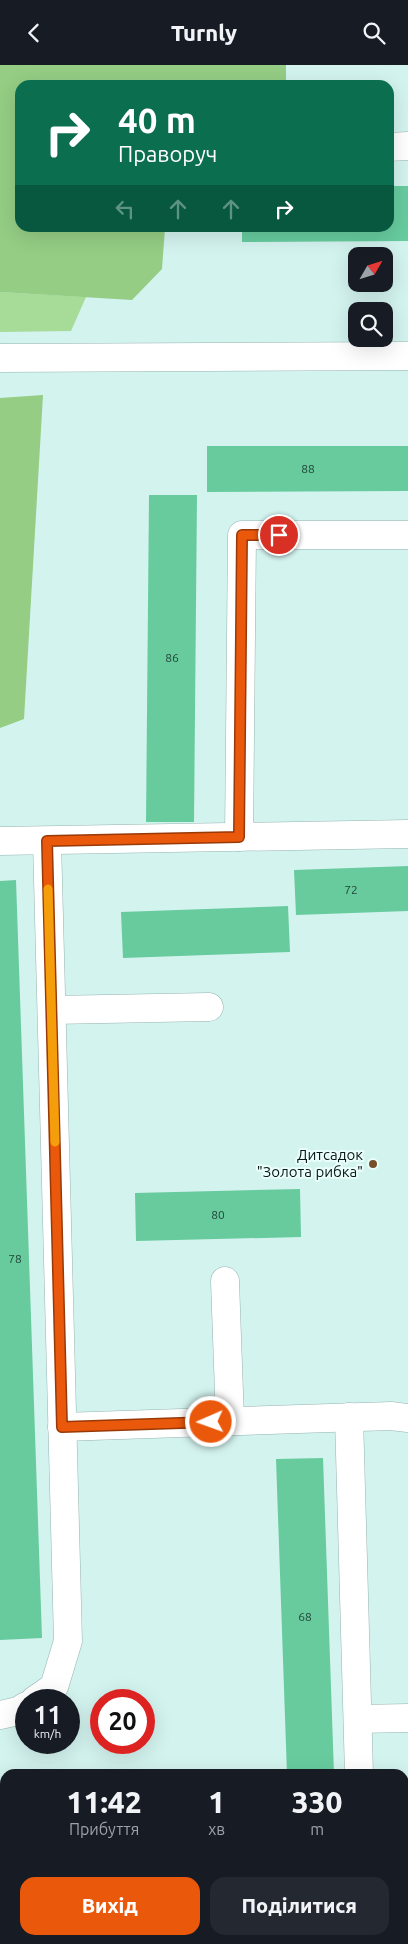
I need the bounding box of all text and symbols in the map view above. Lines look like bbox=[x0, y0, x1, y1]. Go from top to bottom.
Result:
icon: back bbox=[20, 19, 48, 47]
icon: search bbox=[360, 19, 388, 47]
text: Turnly bbox=[171, 20, 237, 45]
icon: right bbox=[35, 100, 100, 165]
text: 40 m bbox=[118, 100, 196, 140]
text: Праворуч bbox=[118, 141, 217, 166]
icon: left bbox=[111, 195, 139, 223]
icon: ahead bbox=[164, 195, 192, 223]
icon: ahead bbox=[217, 195, 245, 223]
icon: right bbox=[270, 195, 298, 223]
north arrow bbox=[348, 247, 392, 293]
map controls bbox=[348, 247, 393, 347]
button: search bbox=[348, 302, 393, 347]
house number: 88 bbox=[301, 462, 315, 475]
pin bbox=[258, 514, 300, 556]
icon: arrive bbox=[265, 521, 293, 549]
house number: 86 bbox=[165, 651, 179, 664]
house number: 72 bbox=[344, 883, 358, 896]
place label: Дитсадок "Золота рибка" bbox=[257, 1146, 363, 1180]
marker: Дитсадок "Золота рибка" bbox=[367, 1158, 379, 1170]
house number: 80 bbox=[211, 1208, 225, 1221]
house number: 78 bbox=[8, 1252, 22, 1265]
position arrow bbox=[184, 1395, 236, 1447]
house number: 68 bbox=[298, 1610, 312, 1623]
speed limit sign: 20 bbox=[90, 1689, 155, 1754]
text: 11 bbox=[33, 1701, 62, 1729]
text: km/h bbox=[34, 1727, 61, 1740]
text: 11:42 bbox=[67, 1785, 142, 1819]
text: 1 bbox=[208, 1785, 225, 1819]
text: 330 bbox=[292, 1785, 342, 1819]
text: Прибуття bbox=[69, 1820, 139, 1838]
text: хв bbox=[208, 1820, 225, 1838]
text: m bbox=[310, 1820, 324, 1838]
button: Вихід bbox=[20, 1877, 200, 1935]
button: Поділитися bbox=[210, 1877, 389, 1935]

